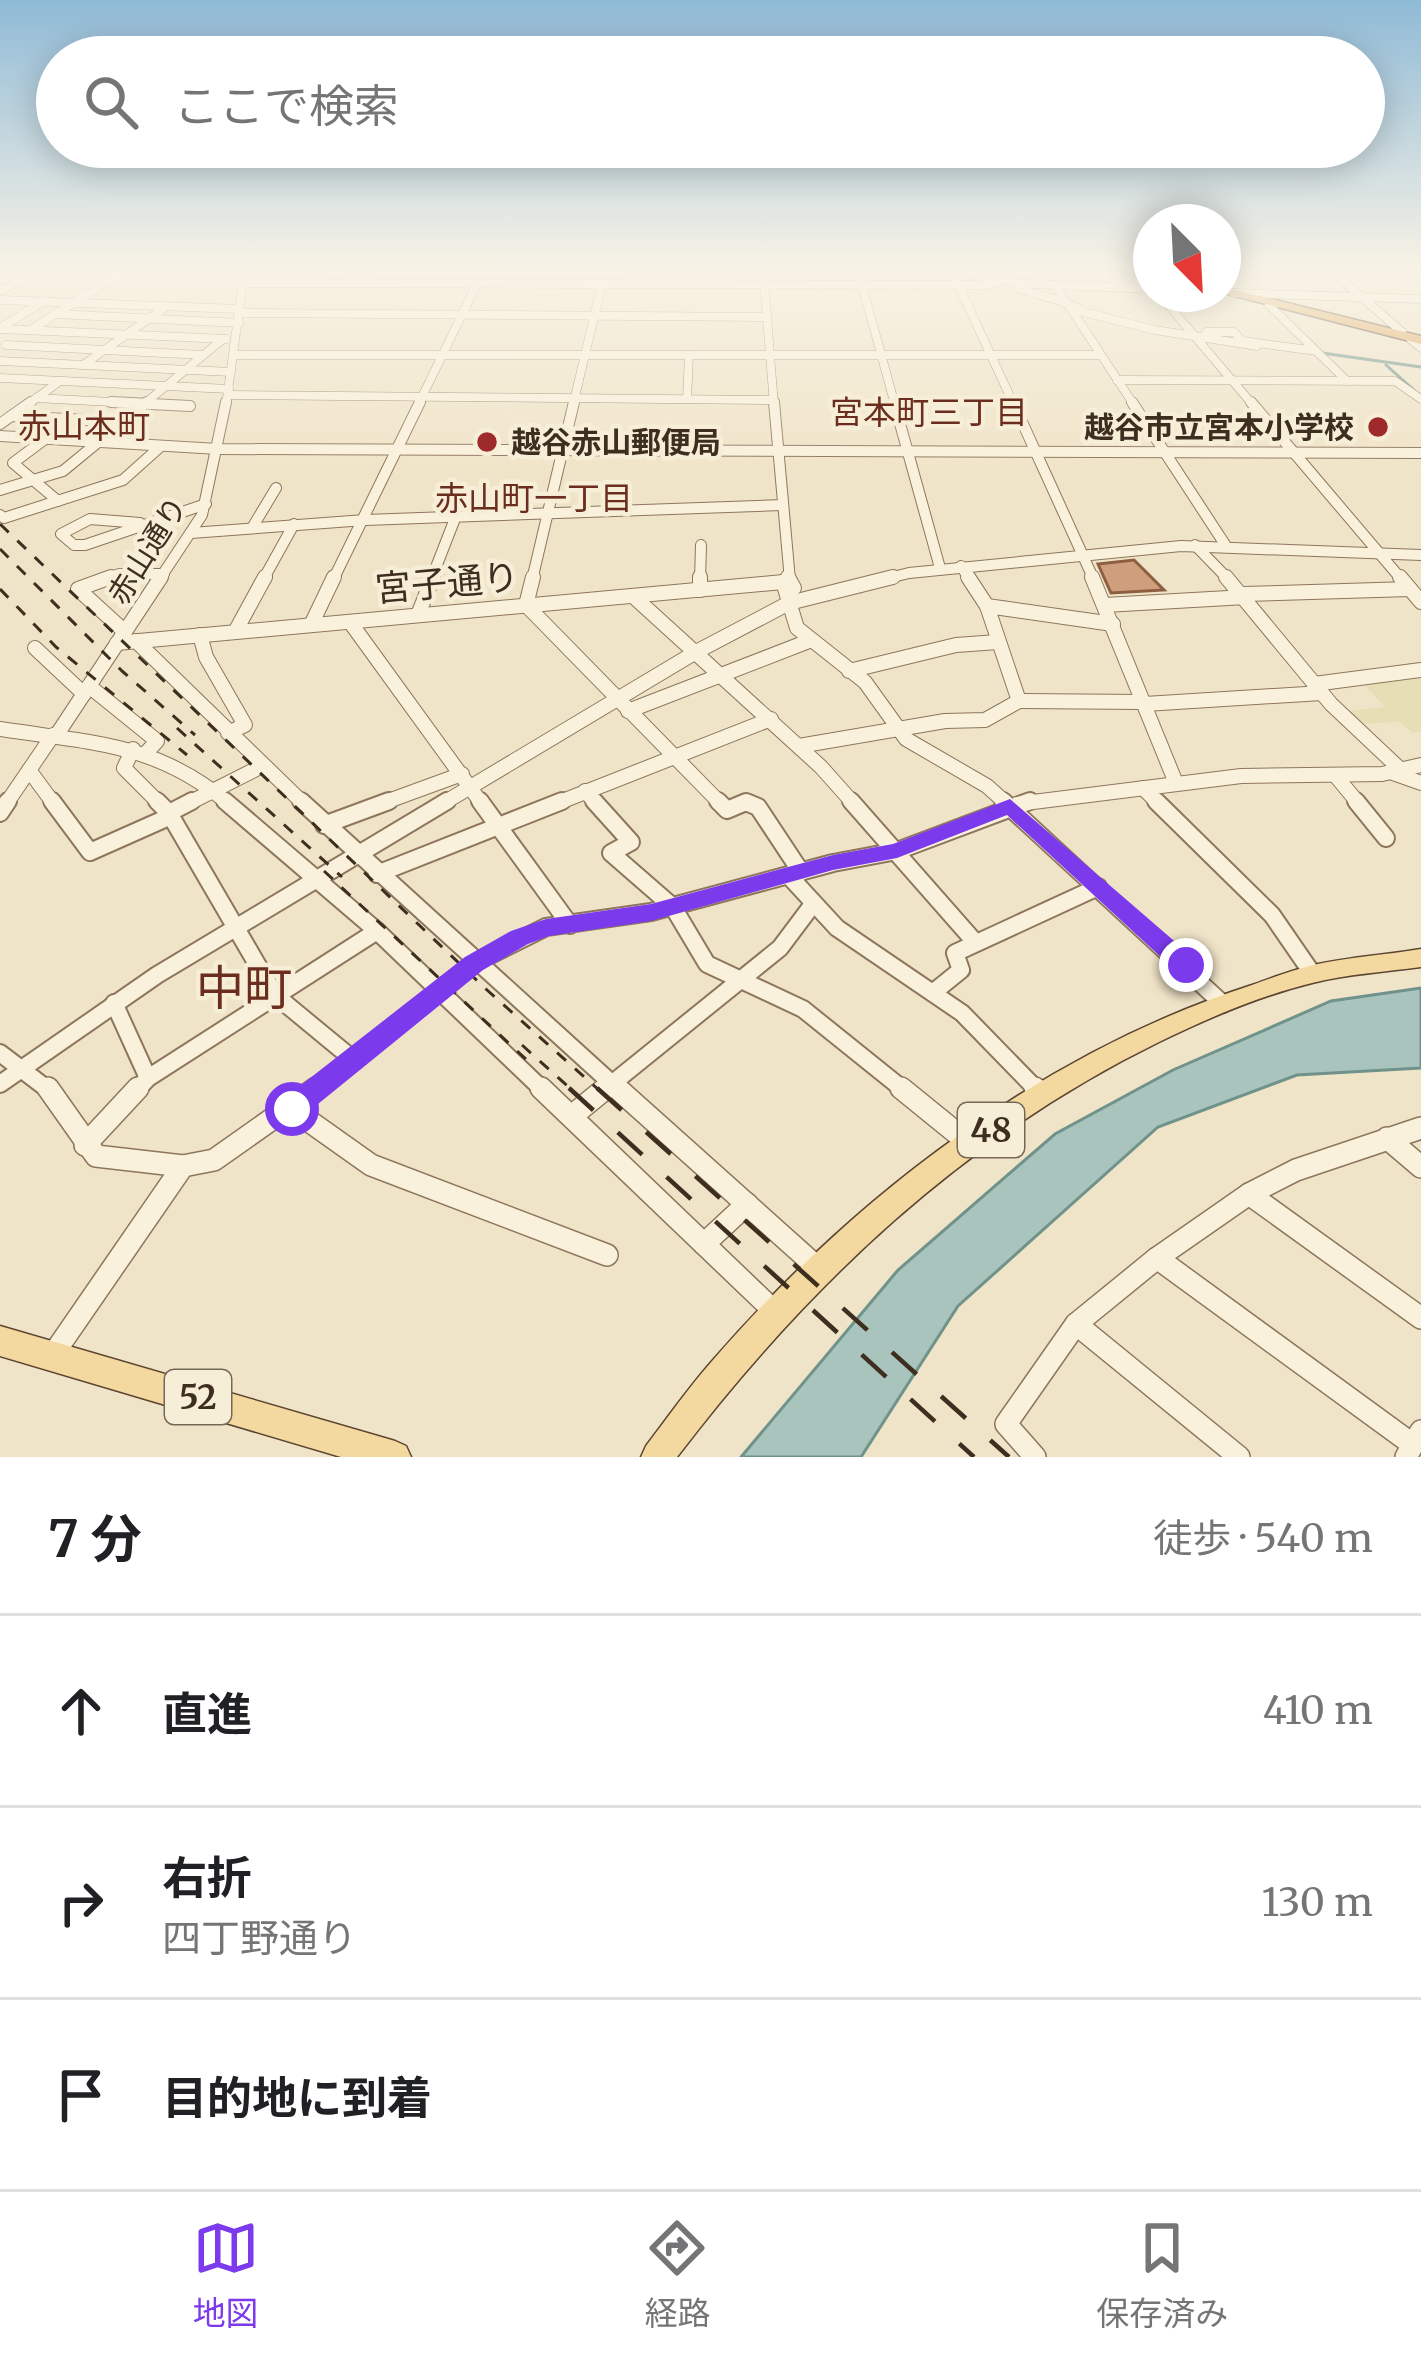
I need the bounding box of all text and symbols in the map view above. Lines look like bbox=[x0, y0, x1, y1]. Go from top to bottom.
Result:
search box bbox=[36, 36, 1385, 168]
icon: search bbox=[78, 69, 144, 135]
text: ここで検索 bbox=[174, 78, 399, 134]
north arrow bbox=[1133, 204, 1241, 312]
district label: 宮本町三丁目 bbox=[830, 392, 1028, 433]
district label: 赤山本町 bbox=[18, 406, 150, 447]
place label: 越谷市立宮本小学校 bbox=[1084, 408, 1354, 446]
marker: 越谷市立宮本小学校 bbox=[1365, 414, 1391, 440]
place label: 越谷赤山郵便局 bbox=[511, 423, 721, 461]
marker: 越谷赤山郵便局 bbox=[474, 429, 500, 455]
district label: 赤山町一丁目 bbox=[435, 478, 633, 519]
street label: 赤山通り bbox=[99, 489, 195, 611]
street label: 宮子通り bbox=[373, 554, 521, 612]
route end bbox=[1159, 938, 1213, 992]
district label: 中町 bbox=[196, 958, 292, 1018]
route start bbox=[265, 1082, 319, 1136]
road number: 48 bbox=[958, 1103, 1024, 1157]
road number: 52 bbox=[165, 1370, 231, 1424]
text: 7 分 bbox=[48, 1507, 142, 1571]
text: 徒歩 · 540 m bbox=[1153, 1514, 1373, 1563]
icon: ahead bbox=[48, 1678, 114, 1744]
text: 直進 bbox=[162, 1686, 252, 1742]
text: 410 m bbox=[1263, 1686, 1373, 1735]
text: 右折 bbox=[162, 1850, 252, 1906]
icon: right bbox=[48, 1870, 114, 1936]
text: 130 m bbox=[1261, 1878, 1373, 1927]
text: 四丁野通り bbox=[162, 1914, 357, 1963]
icon: arrive bbox=[48, 2062, 114, 2128]
text: 目的地に到着 bbox=[162, 2070, 432, 2126]
tab: 地図 bbox=[193, 2215, 259, 2335]
tab: 経路 bbox=[644, 2215, 710, 2335]
tab: 保存済み bbox=[1096, 2215, 1228, 2335]

